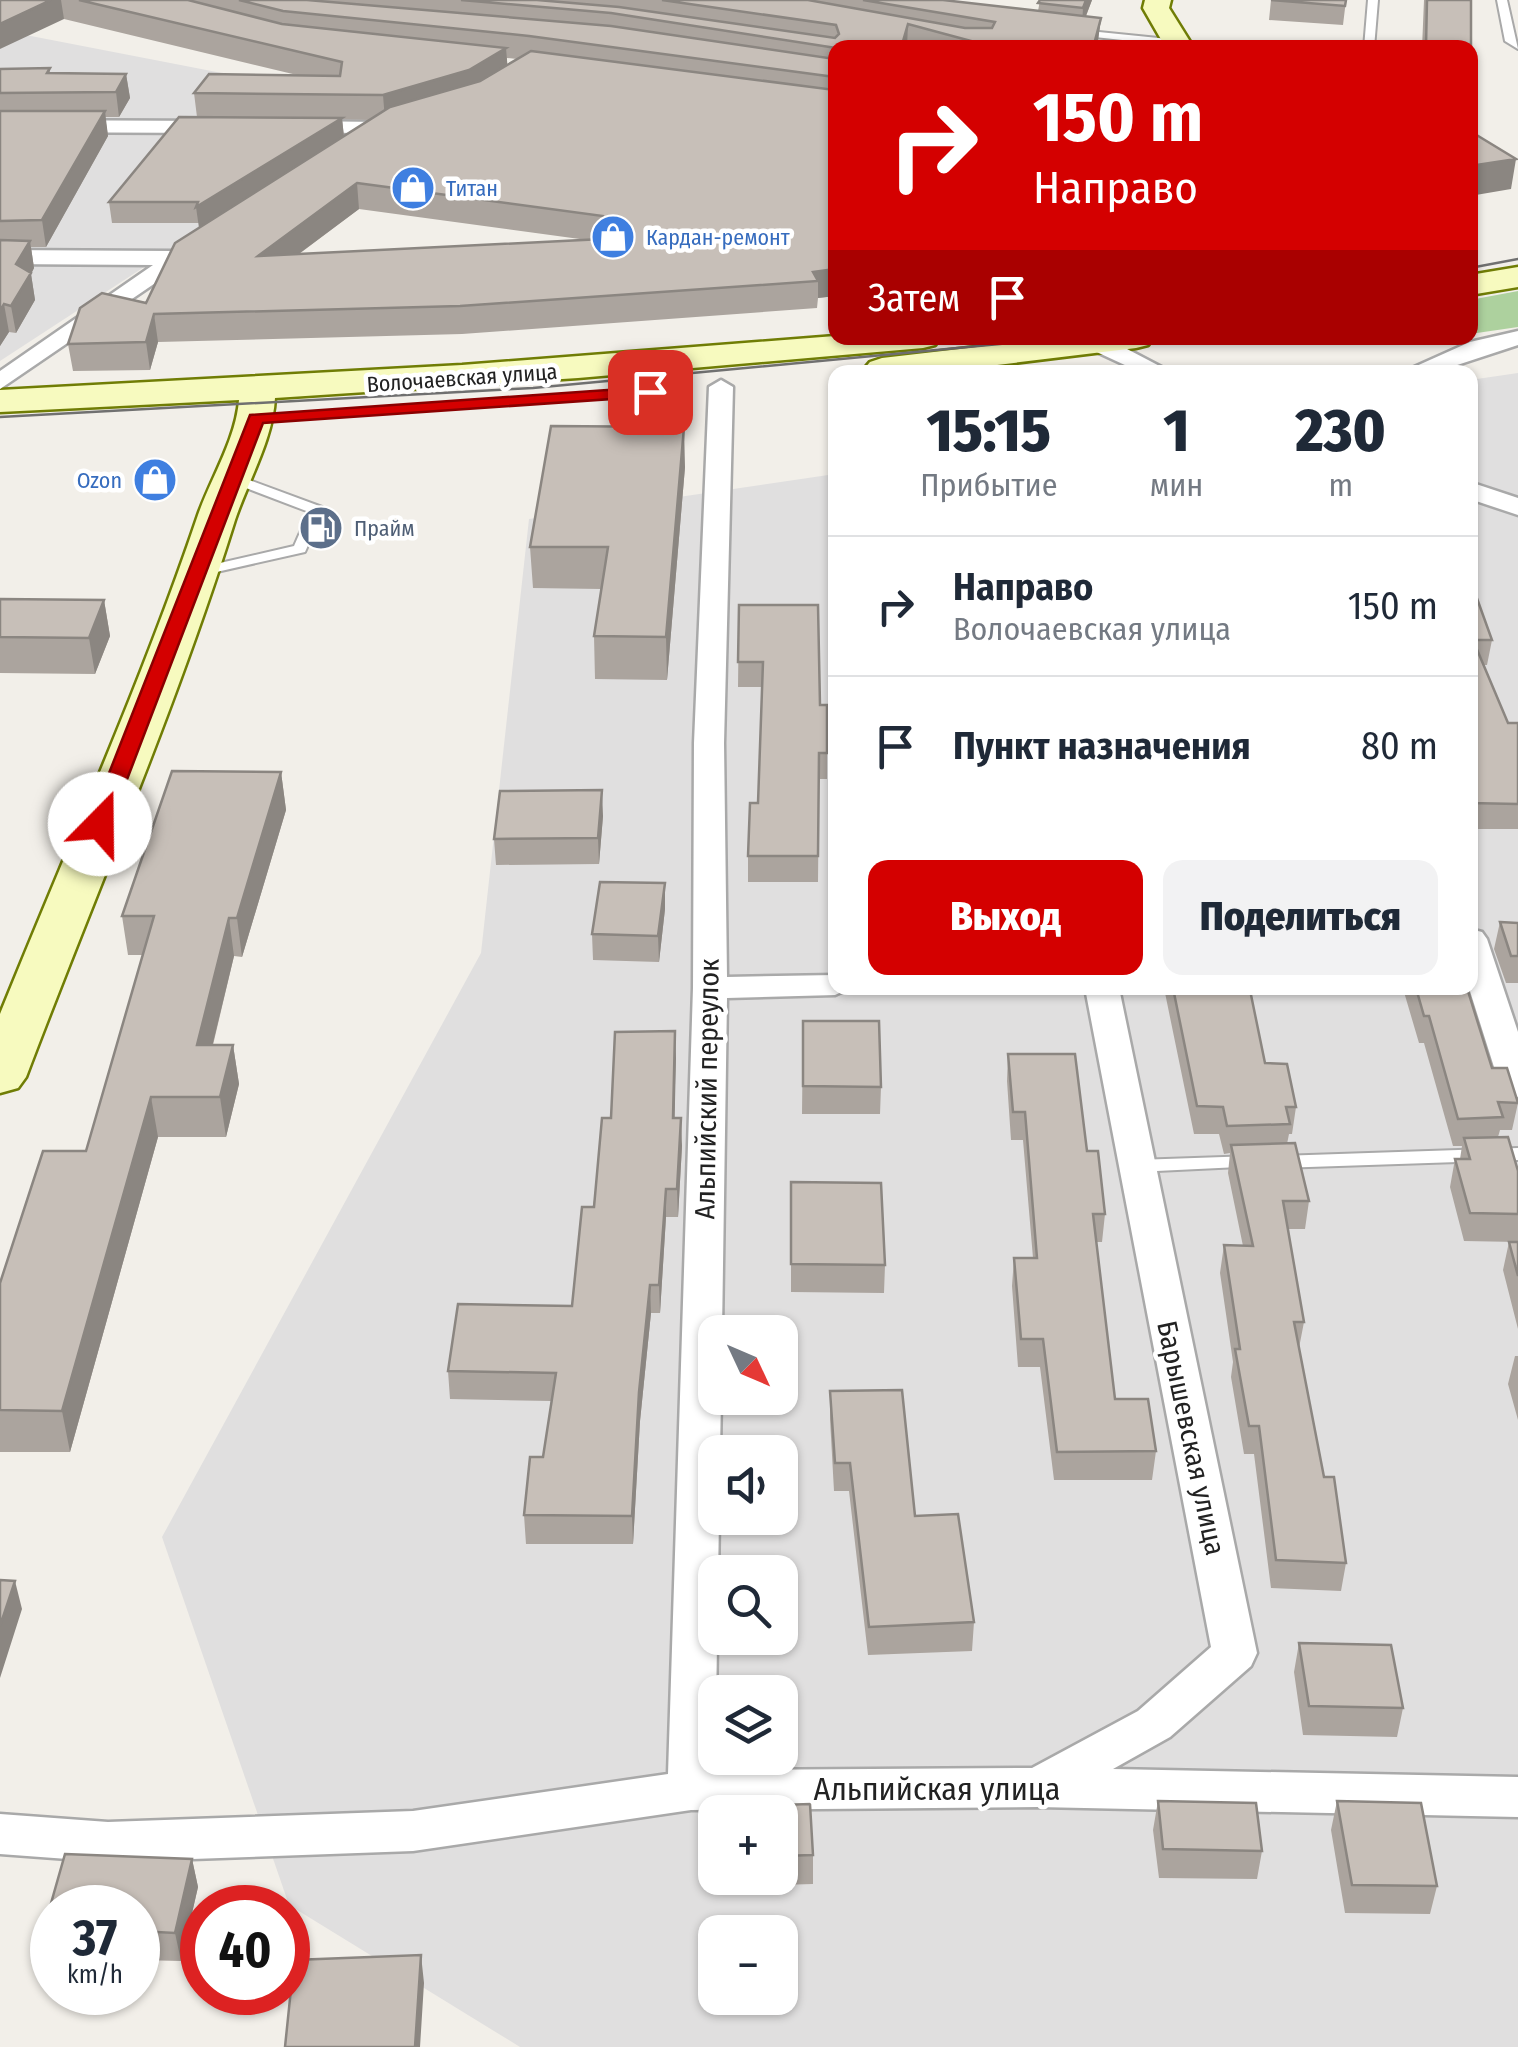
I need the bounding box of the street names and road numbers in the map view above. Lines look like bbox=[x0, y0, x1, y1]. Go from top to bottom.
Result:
street label: Волочаевская улица bbox=[366, 358, 558, 398]
street label: Альпийский переулок bbox=[688, 958, 726, 1220]
street label: Барышевская улица bbox=[1150, 1318, 1232, 1558]
street label: Альпийская улица bbox=[814, 1770, 1060, 1808]

